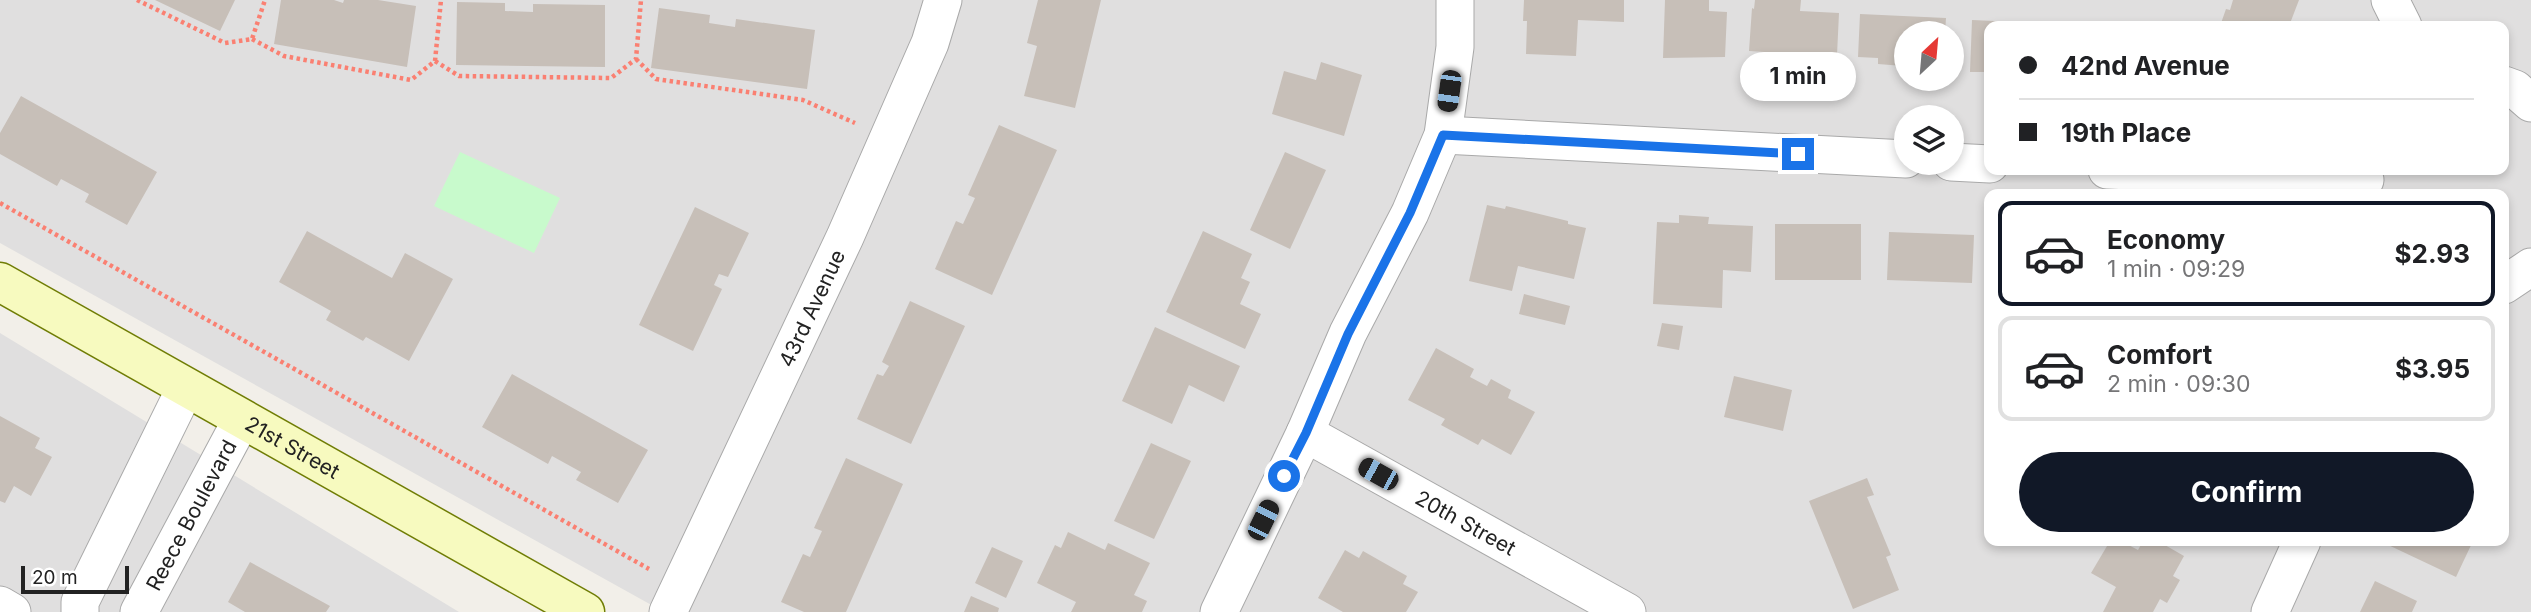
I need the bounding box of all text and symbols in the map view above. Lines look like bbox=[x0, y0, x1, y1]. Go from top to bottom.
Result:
north arrow bbox=[1894, 21, 1964, 91]
map controls bbox=[1894, 21, 1964, 175]
text: 42nd Avenue bbox=[2061, 50, 2230, 81]
callout: 1 min bbox=[1740, 52, 1856, 102]
text: 1 min bbox=[1770, 62, 1826, 90]
car bbox=[1436, 69, 1463, 113]
button: layers bbox=[1894, 105, 1964, 175]
text: 19th Place bbox=[2061, 117, 2191, 148]
route end bbox=[1782, 138, 1814, 170]
icon: car bbox=[2023, 222, 2086, 285]
text: Economy bbox=[2107, 224, 2225, 255]
text: $2.93 bbox=[2395, 238, 2470, 269]
street label: 43rd Avenue bbox=[773, 246, 850, 371]
text: 1 min · 09:29 bbox=[2107, 255, 2245, 283]
icon: car bbox=[2023, 337, 2086, 400]
text: Comfort bbox=[2107, 339, 2212, 370]
text: $3.95 bbox=[2395, 353, 2470, 384]
text: 2 min · 09:30 bbox=[2107, 370, 2250, 398]
street label: 21st Street bbox=[241, 411, 344, 484]
street label: Reece Boulevard bbox=[140, 435, 241, 595]
button: Confirm bbox=[2019, 452, 2474, 532]
car bbox=[1355, 455, 1402, 493]
route start bbox=[1268, 460, 1300, 492]
street label: 20th Street bbox=[1411, 485, 1520, 560]
car bbox=[1245, 497, 1282, 543]
scale bar bbox=[21, 563, 130, 595]
text: 20 m bbox=[32, 566, 78, 589]

